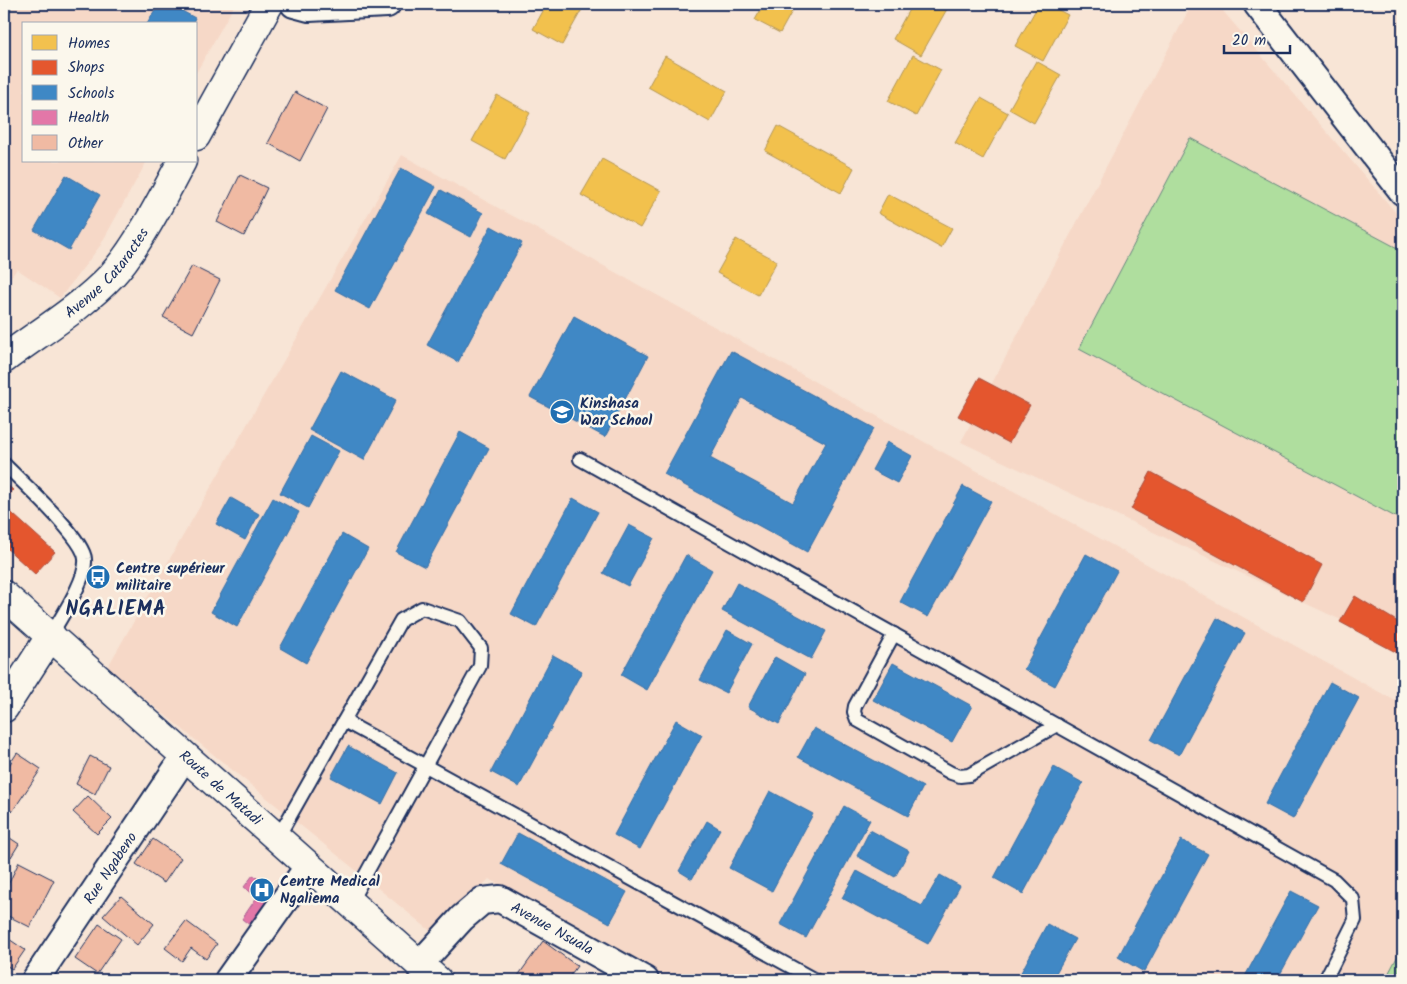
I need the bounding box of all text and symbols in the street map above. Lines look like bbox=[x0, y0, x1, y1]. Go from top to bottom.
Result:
legend bbox=[22, 22, 198, 162]
scale bar bbox=[1224, 22, 1291, 54]
text: 20 m bbox=[1232, 29, 1266, 53]
text: Homes bbox=[68, 32, 111, 56]
text: Shops bbox=[68, 56, 105, 80]
text: Schools bbox=[68, 82, 115, 106]
text: Health bbox=[68, 106, 109, 130]
text: Other bbox=[68, 132, 104, 156]
street label: Avenue Cataractes bbox=[60, 223, 156, 325]
place label: Kinshasa War School bbox=[580, 392, 652, 433]
school or university icon: Kinshasa War School bbox=[549, 399, 575, 425]
place label: Centre supérieur militaire bbox=[116, 557, 225, 598]
bus stop icon: Centre supérieur militaire bbox=[85, 564, 111, 590]
district label: NGALIEMA bbox=[66, 594, 167, 626]
street label: Route de Matadi bbox=[173, 745, 268, 833]
street label: Rue Ngabeno bbox=[78, 827, 144, 909]
place label: Centre Medical Ngaliema bbox=[280, 870, 380, 911]
hospital icon: Centre Medical Ngaliema bbox=[249, 877, 275, 903]
street label: Avenue Nsuala bbox=[506, 896, 598, 962]

